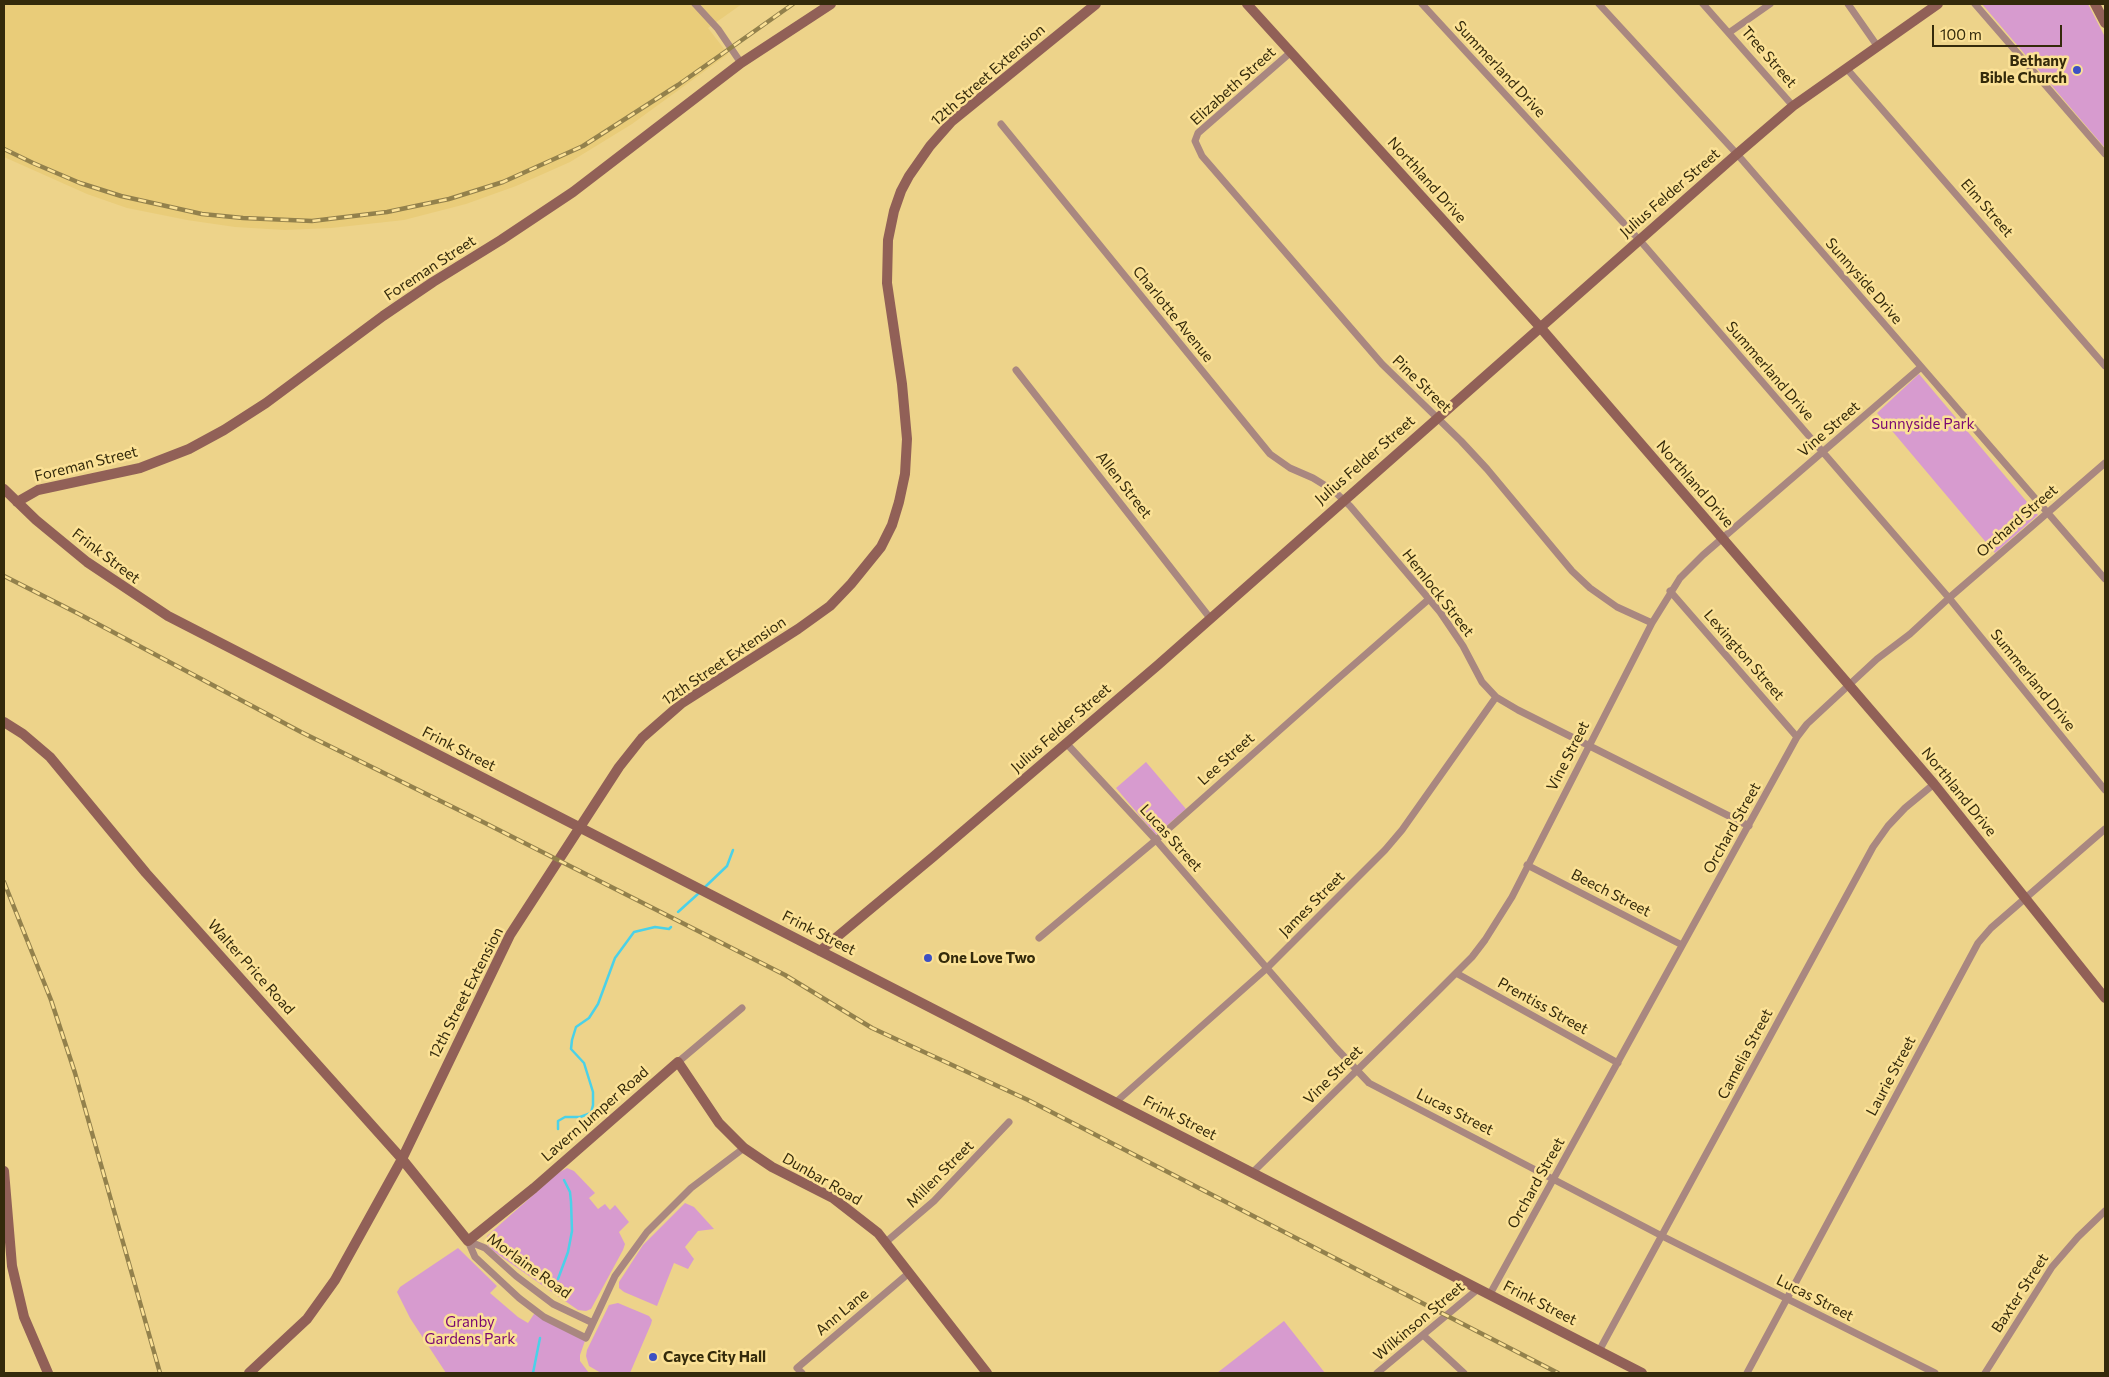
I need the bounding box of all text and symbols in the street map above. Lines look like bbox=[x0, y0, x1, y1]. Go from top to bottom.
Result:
scale bar bbox=[1934, 15, 2064, 47]
street label: Summerland Drive bbox=[1451, 17, 1549, 121]
street label: 12th Street Extension bbox=[927, 21, 1049, 129]
street label: Tree Street bbox=[1738, 23, 1800, 91]
text: 100 m bbox=[1940, 25, 1982, 43]
street label: Elizabeth Street bbox=[1187, 43, 1279, 129]
place label: Bethany Bible Church bbox=[1980, 52, 2067, 87]
marker: Bethany Bible Church bbox=[2071, 64, 2083, 76]
street label: Northland Drive bbox=[1384, 133, 1470, 227]
street label: Julius Felder Street bbox=[1616, 145, 1724, 241]
street label: Elm Street bbox=[1957, 175, 2017, 241]
street label: Foreman Street bbox=[381, 232, 479, 304]
street label: Sunnyside Drive bbox=[1822, 234, 1906, 328]
street label: Charlotte Avenue bbox=[1129, 262, 1217, 366]
street label: Summerland Drive bbox=[1722, 318, 1818, 424]
street label: Pine Street bbox=[1389, 351, 1455, 417]
street label: Vine Street bbox=[1794, 397, 1864, 461]
street label: Julius Felder Street bbox=[1311, 412, 1419, 508]
park label: Sunnyside Park bbox=[1871, 415, 1975, 433]
street label: Northland Drive bbox=[1652, 437, 1738, 531]
street label: Foreman Street bbox=[33, 442, 139, 486]
street label: Allen Street bbox=[1092, 448, 1156, 522]
street label: Orchard Street bbox=[1973, 481, 2061, 561]
street label: Frink Street bbox=[69, 525, 143, 587]
street label: Hemlock Street bbox=[1398, 546, 1478, 640]
street label: Lexington Street bbox=[1700, 606, 1788, 704]
street label: 12th Street Extension bbox=[659, 613, 789, 709]
street label: Summerland Drive bbox=[1987, 626, 2079, 734]
street label: Julius Felder Street bbox=[1007, 680, 1115, 776]
street label: Vine Street bbox=[1543, 718, 1593, 794]
street label: Frink Street bbox=[419, 723, 499, 775]
street label: Lee Street bbox=[1194, 729, 1258, 789]
street label: Northland Drive bbox=[1918, 744, 2000, 840]
street label: Orchard Street bbox=[1700, 779, 1764, 877]
street label: Lucas Street bbox=[1136, 801, 1206, 875]
street label: Beech Street bbox=[1568, 865, 1654, 921]
street label: James Street bbox=[1275, 867, 1349, 941]
street label: Frink Street bbox=[779, 907, 859, 959]
street label: Walter Price Road bbox=[204, 916, 298, 1018]
street label: 12th Street Extension bbox=[425, 924, 507, 1062]
place label: One Love Two bbox=[938, 949, 1036, 967]
marker: One Love Two bbox=[922, 952, 934, 964]
street label: Prentiss Street bbox=[1495, 974, 1591, 1038]
street label: Camelia Street bbox=[1714, 1006, 1776, 1102]
street label: Laurie Street bbox=[1862, 1033, 1920, 1119]
street label: Vine Street bbox=[1300, 1042, 1366, 1108]
street label: Lavern Jumper Road bbox=[538, 1063, 652, 1165]
street label: Lucas Street bbox=[1413, 1085, 1497, 1139]
street label: Frink Street bbox=[1140, 1092, 1220, 1144]
street label: Orchard Street bbox=[1504, 1134, 1568, 1232]
street label: Millen Street bbox=[903, 1137, 977, 1211]
street label: Dunbar Road bbox=[779, 1149, 865, 1209]
street label: Morlaine Road bbox=[484, 1230, 574, 1302]
street label: Baxter Street bbox=[1988, 1250, 2052, 1336]
street label: Lucas Street bbox=[1773, 1271, 1857, 1325]
street label: Frink Street bbox=[1500, 1277, 1580, 1329]
street label: Wilkinson Street bbox=[1370, 1278, 1468, 1364]
street label: Ann Lane bbox=[812, 1285, 872, 1339]
park label: Granby Gardens Park bbox=[425, 1313, 515, 1348]
place label: Cayce City Hall bbox=[663, 1348, 766, 1366]
marker: Cayce City Hall bbox=[647, 1351, 659, 1363]

